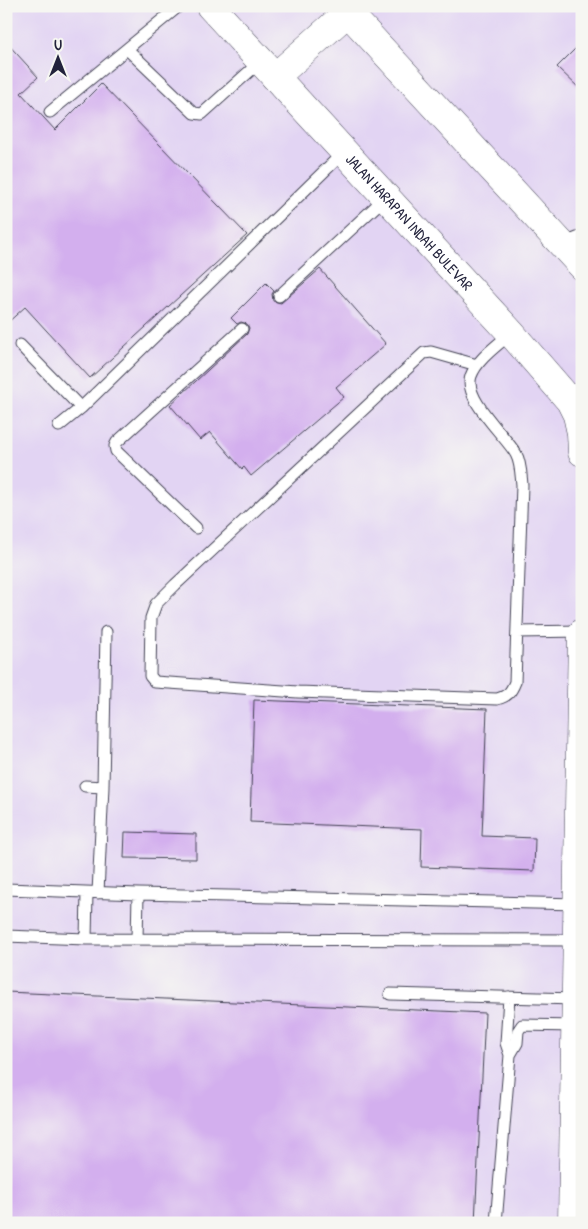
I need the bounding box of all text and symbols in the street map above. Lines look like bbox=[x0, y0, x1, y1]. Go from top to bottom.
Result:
north arrow bbox=[32, 32, 82, 82]
text: U bbox=[54, 35, 62, 54]
street label: JALAN HARAPAN INDAH BULEVAR bbox=[341, 149, 478, 295]

